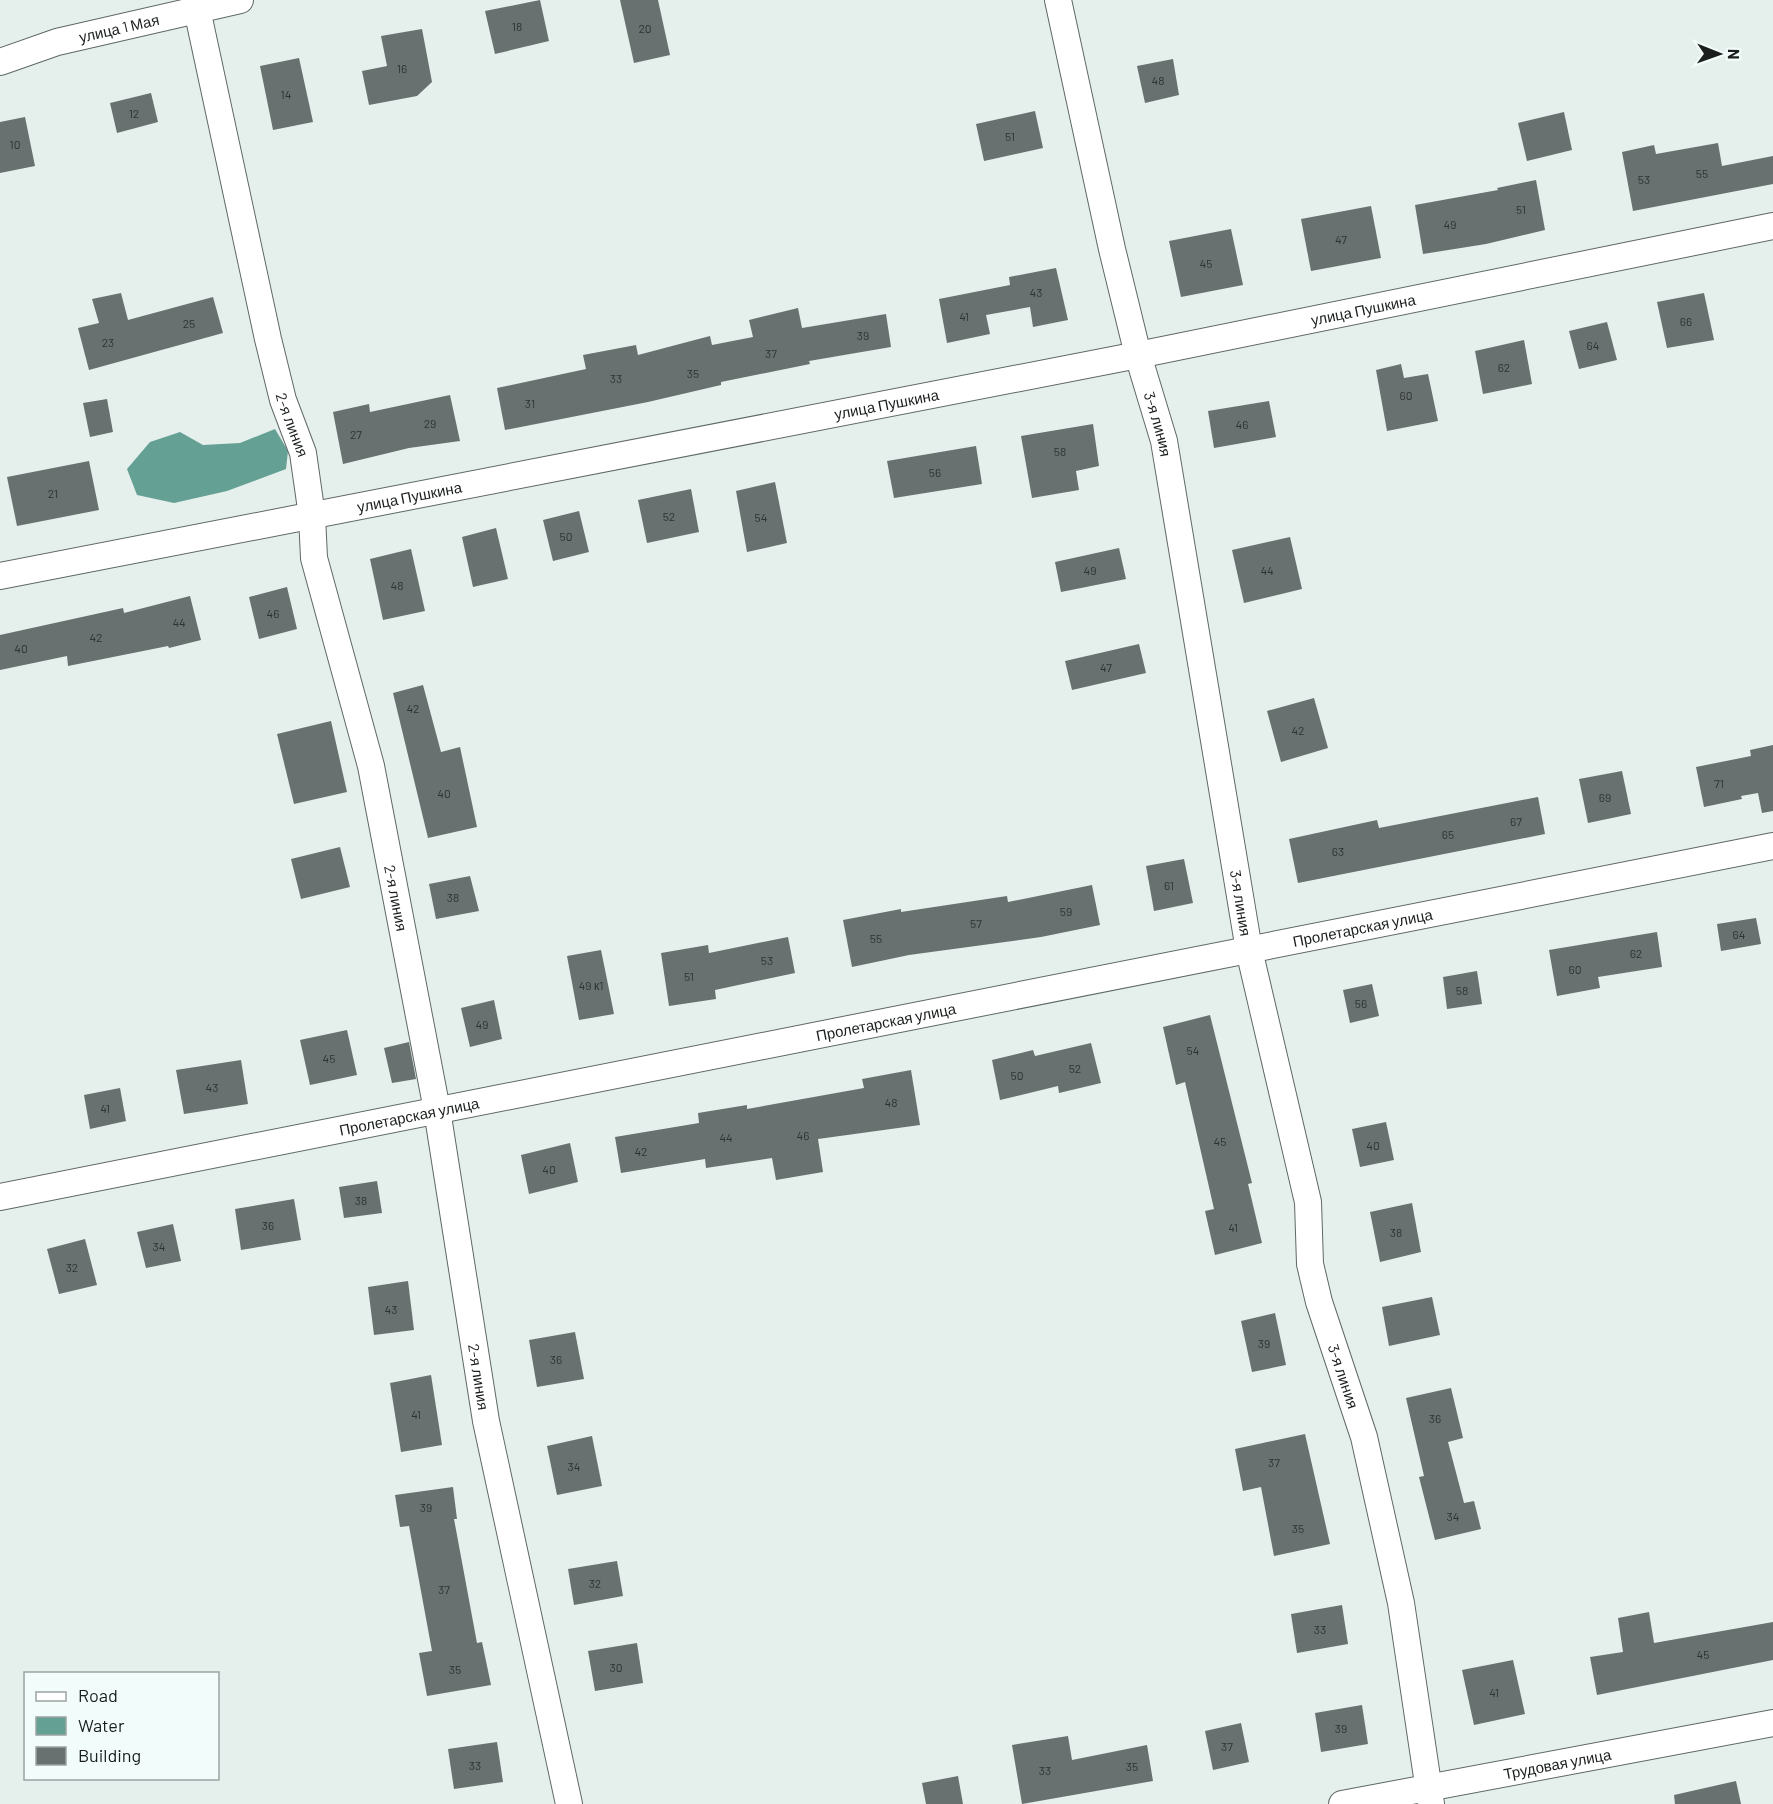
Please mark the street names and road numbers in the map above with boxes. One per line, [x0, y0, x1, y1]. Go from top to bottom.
street label: улица 1 Мая [77, 10, 161, 46]
street label: улица Пушкина [1309, 290, 1418, 329]
street label: улица Пушкина [833, 385, 941, 423]
street label: 3-я линия [1141, 389, 1175, 458]
street label: 2-я линия [273, 391, 313, 459]
street label: улица Пушкина [356, 477, 464, 515]
street label: 2-я линия [381, 863, 411, 933]
street label: 3-я линия [1227, 868, 1255, 937]
street label: Пролетарская улица [1291, 904, 1435, 950]
street label: Пролетарская улица [814, 999, 958, 1044]
street label: Пролетарская улица [338, 1093, 481, 1139]
street label: 2-я линия [465, 1342, 493, 1411]
street label: 3-я линия [1325, 1342, 1363, 1411]
street label: Трудовая улица [1502, 1744, 1613, 1782]

